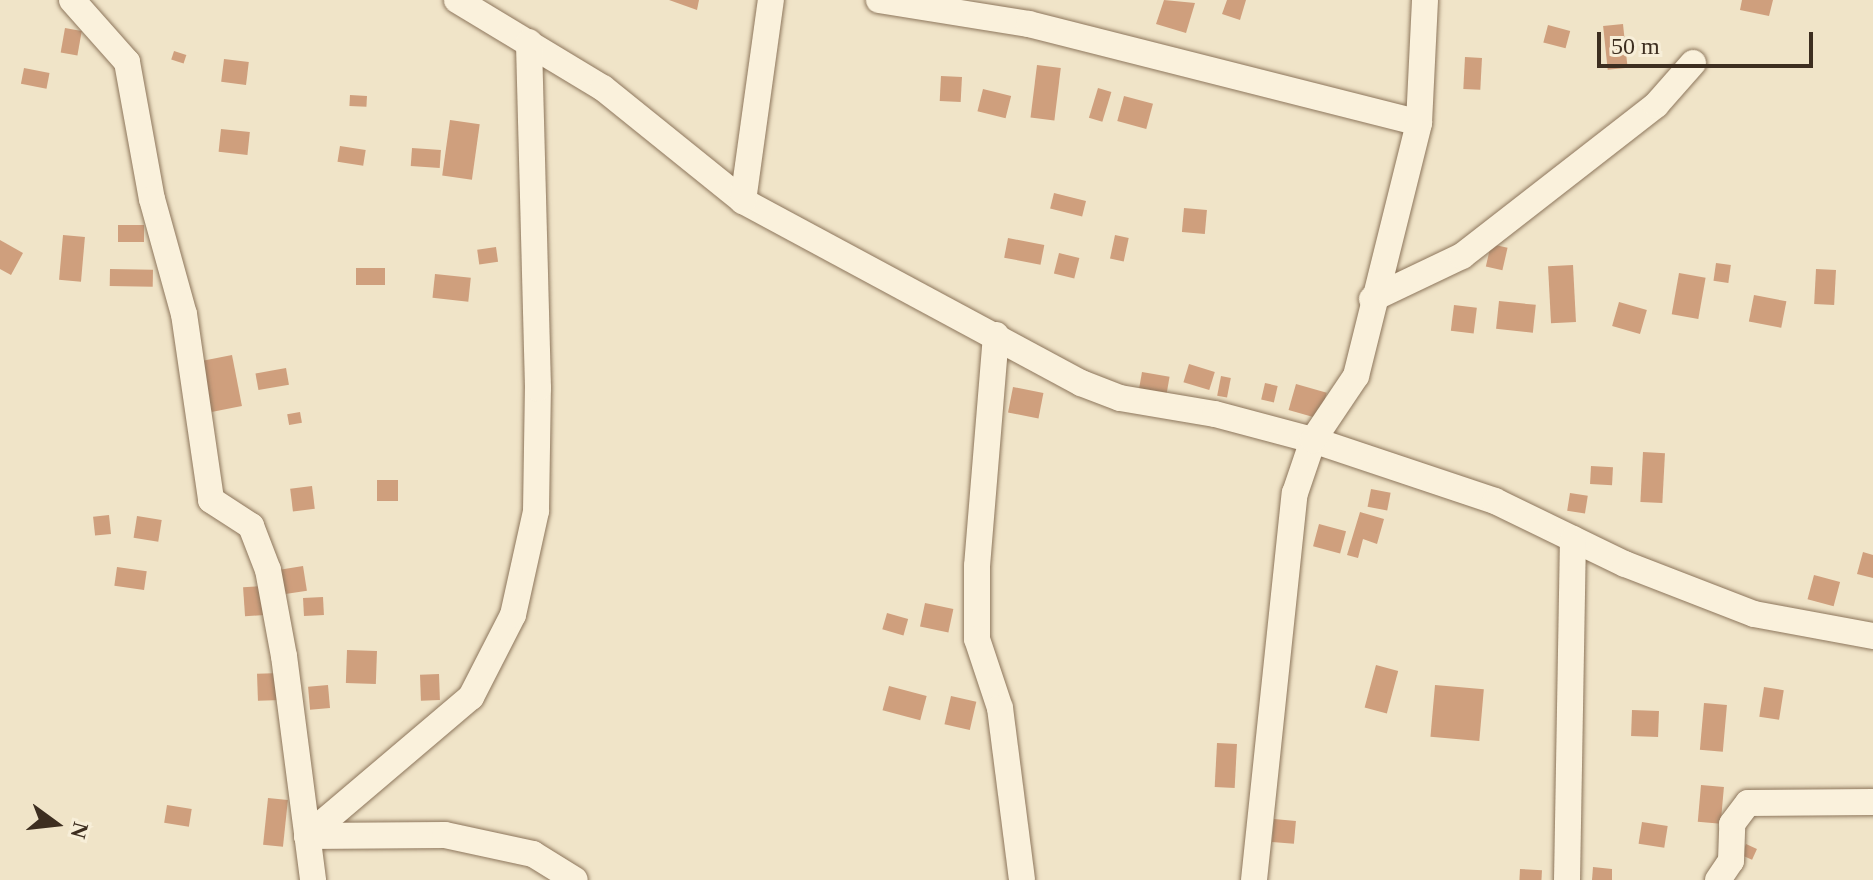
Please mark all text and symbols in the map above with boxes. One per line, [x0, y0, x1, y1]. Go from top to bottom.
scale bar [1601, 16, 1817, 66]
text: 50 m [1611, 33, 1660, 59]
north arrow [16, 784, 96, 864]
text: N [66, 819, 94, 841]

